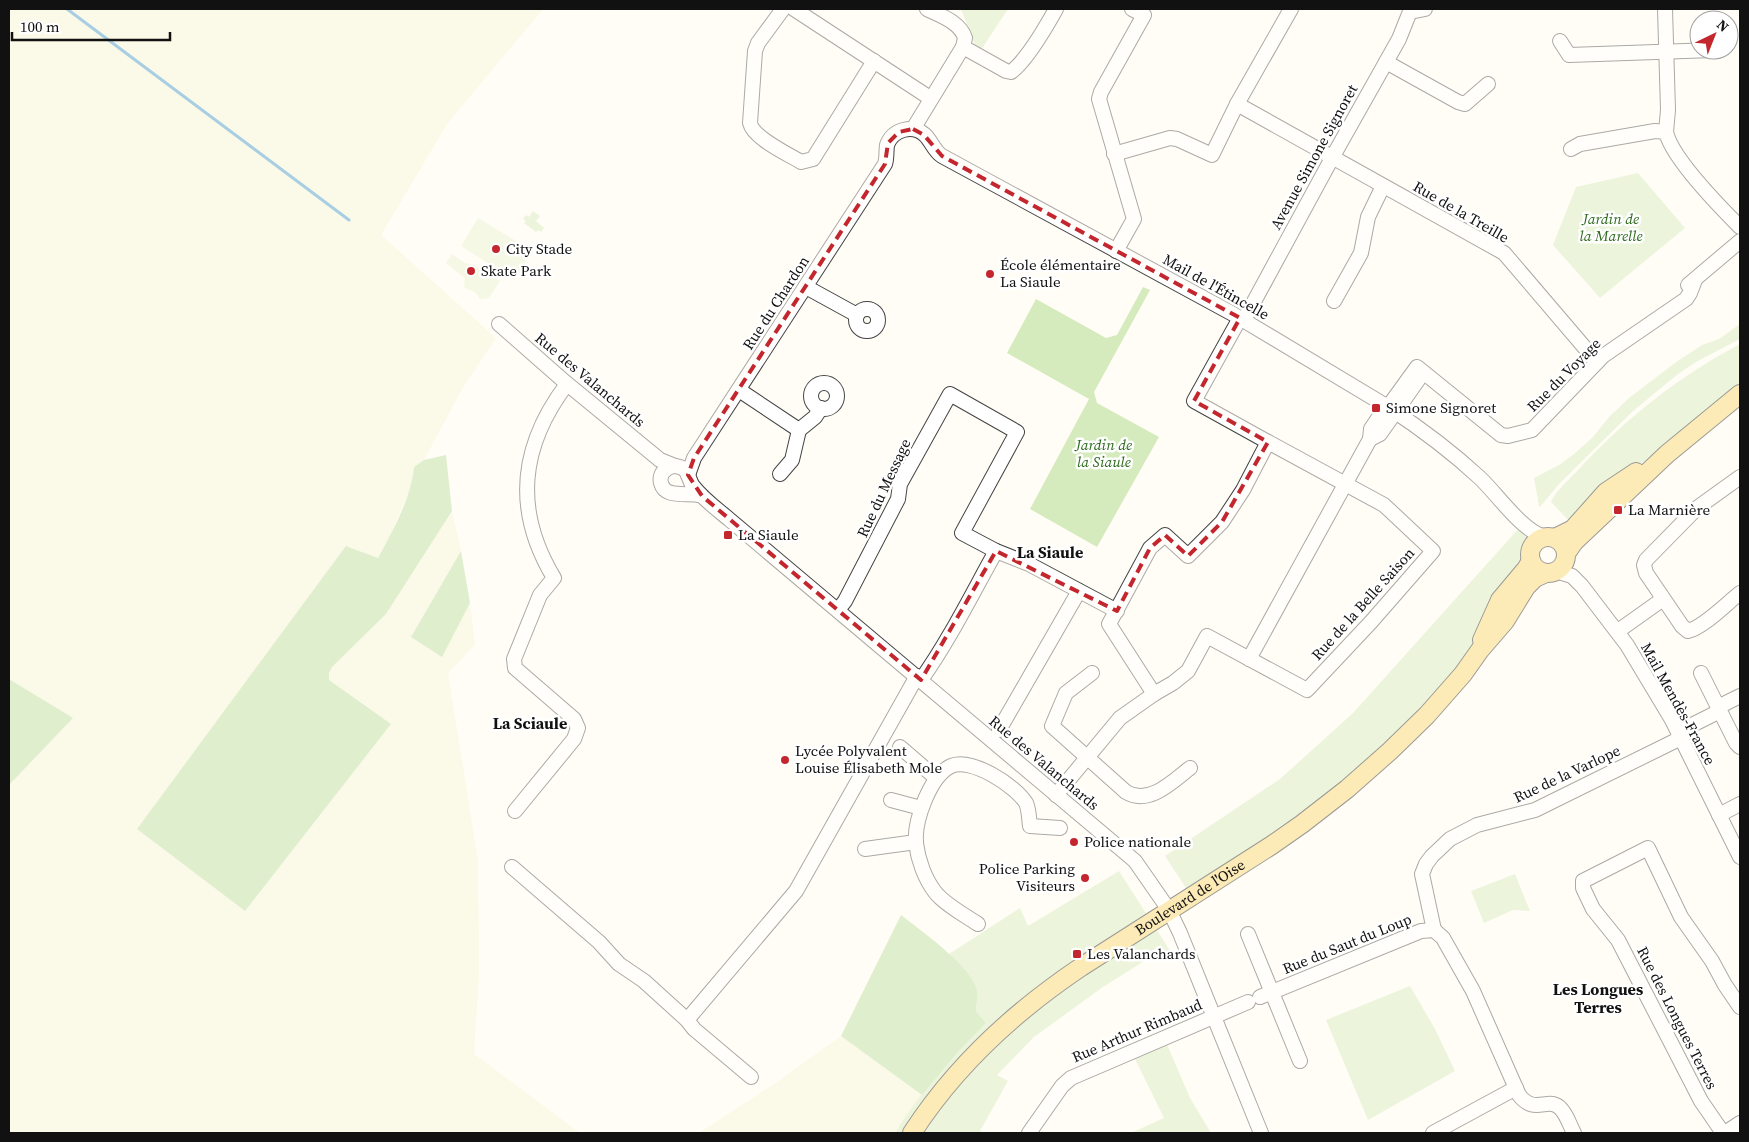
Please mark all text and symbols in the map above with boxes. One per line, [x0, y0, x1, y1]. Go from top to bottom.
scale bar [12, 10, 170, 42]
north arrow [1689, 10, 1739, 60]
text: N [1712, 15, 1733, 36]
text: 100 m [20, 16, 60, 37]
street label: Avenue Simone Signoret [1265, 80, 1362, 233]
street label: Rue de la Treille [1409, 176, 1513, 248]
park label: Jardin de la Marelle [1579, 208, 1643, 246]
place label: City Stade [506, 238, 573, 259]
marker: City Stade [490, 243, 502, 255]
street label: Mail de l'Étincelle [1159, 249, 1274, 325]
street label: Rue du Chardon [737, 252, 814, 354]
place label: École élémentaire La Siaule [1000, 254, 1121, 292]
place label: Skate Park [481, 260, 552, 281]
marker: Skate Park [465, 265, 477, 277]
marker: École élémentaire La Siaule [984, 268, 996, 280]
street label: Rue des Valanchards [531, 327, 650, 432]
street label: Rue du Voyage [1522, 333, 1606, 416]
place label: Simone Signoret [1386, 397, 1496, 418]
marker: Simone Signoret [1370, 402, 1382, 414]
park label: Jardin de la Siaule [1074, 434, 1132, 472]
street label: Rue du Message [852, 435, 916, 541]
place label: La Marnière [1628, 499, 1711, 520]
marker: La Marnière [1612, 504, 1624, 516]
place label: La Siaule [738, 524, 799, 545]
marker: La Siaule [722, 529, 734, 541]
district label: La Siaule [1017, 541, 1083, 563]
street label: Rue de la Belle Saison [1306, 543, 1419, 665]
street label: Mail Mendès-France [1636, 639, 1721, 769]
street label: Rue des Valanchards [985, 710, 1104, 815]
district label: La Sciaule [493, 712, 567, 734]
street label: Rue de la Varlope [1510, 739, 1624, 807]
place label: Lycée Polyvalent Louise Élisabeth Mole [795, 740, 943, 778]
marker: Lycée Polyvalent Louise Élisabeth Mole [779, 754, 791, 766]
place label: Police nationale [1084, 831, 1192, 852]
marker: Police nationale [1068, 836, 1080, 848]
street label: Boulevard de l'Oise [1131, 854, 1249, 940]
place label: Police Parking Visiteurs [979, 858, 1075, 896]
marker: Police Parking Visiteurs [1079, 872, 1091, 884]
street label: Rue du Saut du Loup [1279, 908, 1415, 979]
place label: Les Valanchards [1087, 943, 1196, 964]
street label: Rue des Longues Terres [1632, 943, 1723, 1093]
marker: Les Valanchards [1071, 948, 1083, 960]
district label: Les Longues Terres [1553, 978, 1643, 1018]
street label: Rue Arthur Rimbaud [1069, 993, 1206, 1067]

